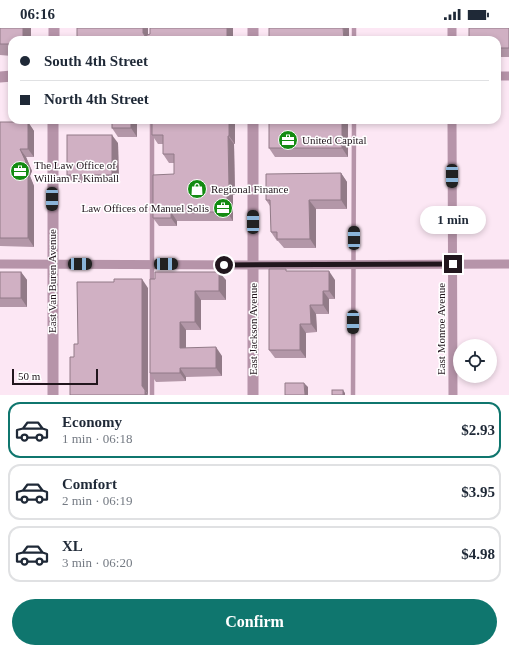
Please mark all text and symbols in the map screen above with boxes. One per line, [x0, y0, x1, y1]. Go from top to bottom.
text: 06:16 [20, 6, 55, 22]
text: South 4th Street [44, 53, 148, 69]
text: North 4th Street [44, 91, 149, 107]
office icon: United Capital [277, 129, 299, 151]
place label: United Capital [302, 134, 366, 146]
place label: The Law Office of William F. Kimball [34, 159, 119, 184]
office icon: The Law Office of William F. Kimball [9, 160, 31, 182]
car [446, 164, 458, 188]
shop icon: Regional Finance [186, 178, 208, 200]
place label: Regional Finance [211, 183, 288, 195]
car [46, 187, 58, 211]
office icon: Law Offices of Manuel Solis [212, 197, 234, 219]
place label: Law Offices of Manuel Solis [82, 202, 209, 214]
callout: 1 min [420, 206, 486, 234]
car [247, 210, 259, 234]
text: 1 min [437, 212, 469, 227]
car [348, 226, 360, 250]
street label: East Van Buren Avenue [46, 229, 58, 333]
route end [444, 255, 462, 273]
route start [215, 256, 233, 274]
car [68, 258, 92, 270]
car [154, 258, 178, 270]
street label: East Jackson Avenue [247, 283, 259, 375]
street label: East Monroe Avenue [435, 283, 447, 375]
car [347, 310, 359, 334]
map controls [453, 339, 497, 383]
button: locate [453, 339, 497, 383]
scale bar [12, 367, 98, 386]
text: 50 m [18, 370, 40, 382]
icon: car [14, 412, 50, 448]
text: Economy [62, 414, 122, 430]
text: $2.93 [461, 422, 495, 438]
text: 1 min · 06:18 [62, 431, 132, 446]
icon: car [14, 474, 50, 510]
text: Comfort [62, 476, 117, 492]
text: $3.95 [461, 484, 495, 500]
text: 2 min · 06:19 [62, 493, 132, 508]
icon: car [14, 536, 50, 572]
text: XL [62, 538, 83, 554]
text: $4.98 [461, 546, 495, 562]
text: 3 min · 06:20 [62, 555, 132, 570]
button: Confirm [12, 599, 497, 645]

